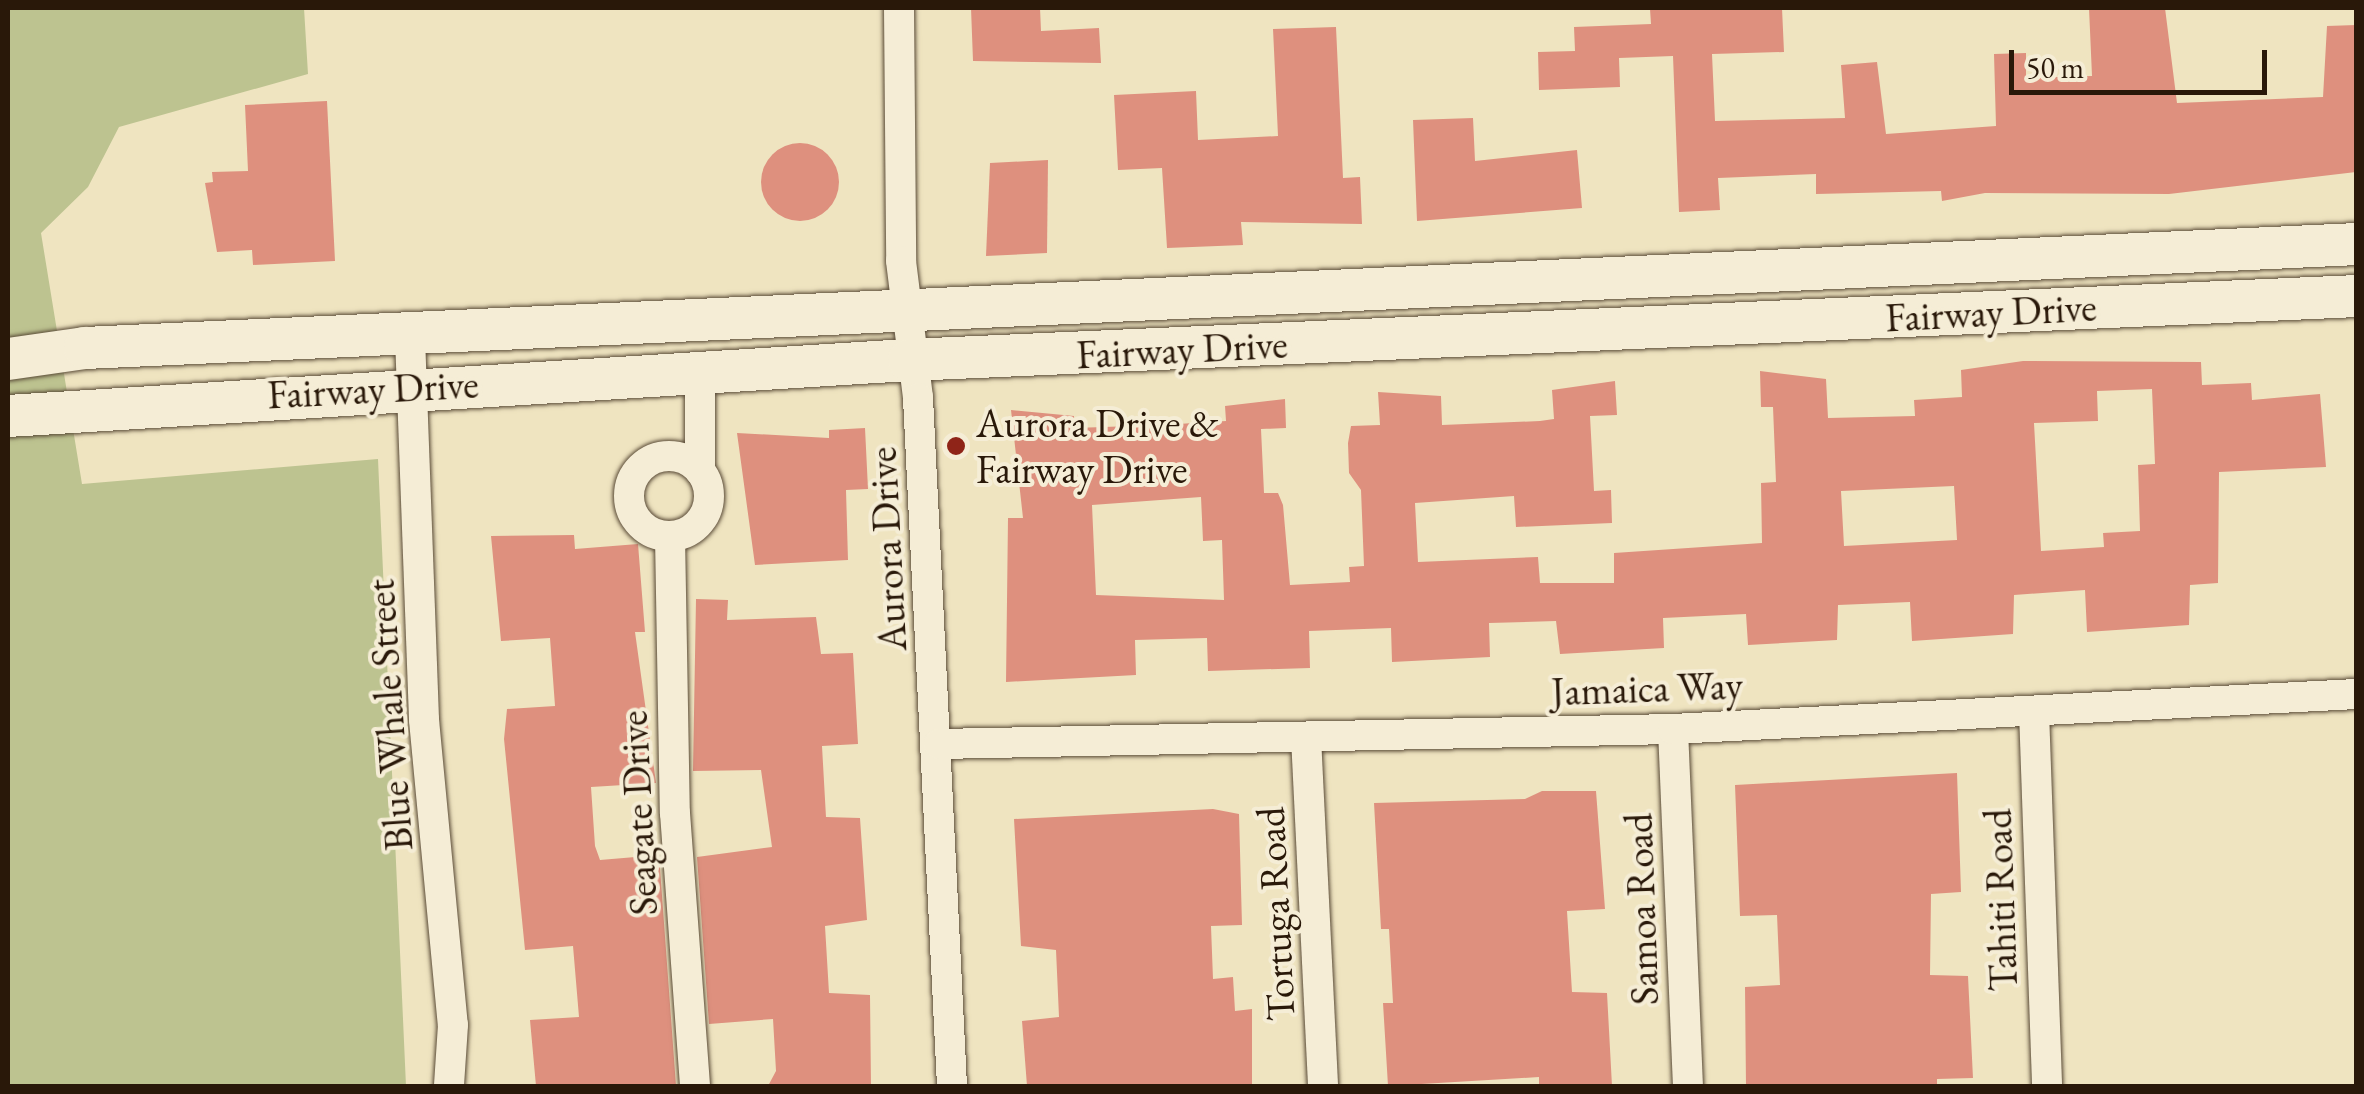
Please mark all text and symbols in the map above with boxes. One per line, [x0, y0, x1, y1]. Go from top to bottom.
scale bar [2014, 30, 2272, 92]
text: 50 m [2026, 48, 2084, 87]
street label: Fairway Drive [1884, 282, 2098, 342]
street label: Fairway Drive [1075, 319, 1289, 379]
street label: Fairway Drive [266, 359, 480, 419]
place label: Aurora Drive & Fairway Drive [976, 399, 1219, 493]
marker: Aurora Drive & Fairway Drive [945, 435, 967, 457]
street label: Aurora Drive [858, 446, 916, 652]
street label: Blue Whale Street [356, 578, 422, 852]
street label: Jamaica Way [1550, 661, 1744, 715]
street label: Seagate Drive [609, 709, 667, 917]
street label: Tortuga Road [1245, 806, 1305, 1022]
street label: Tahiti Road [1973, 808, 2027, 992]
street label: Samoa Road [1614, 812, 1668, 1006]

